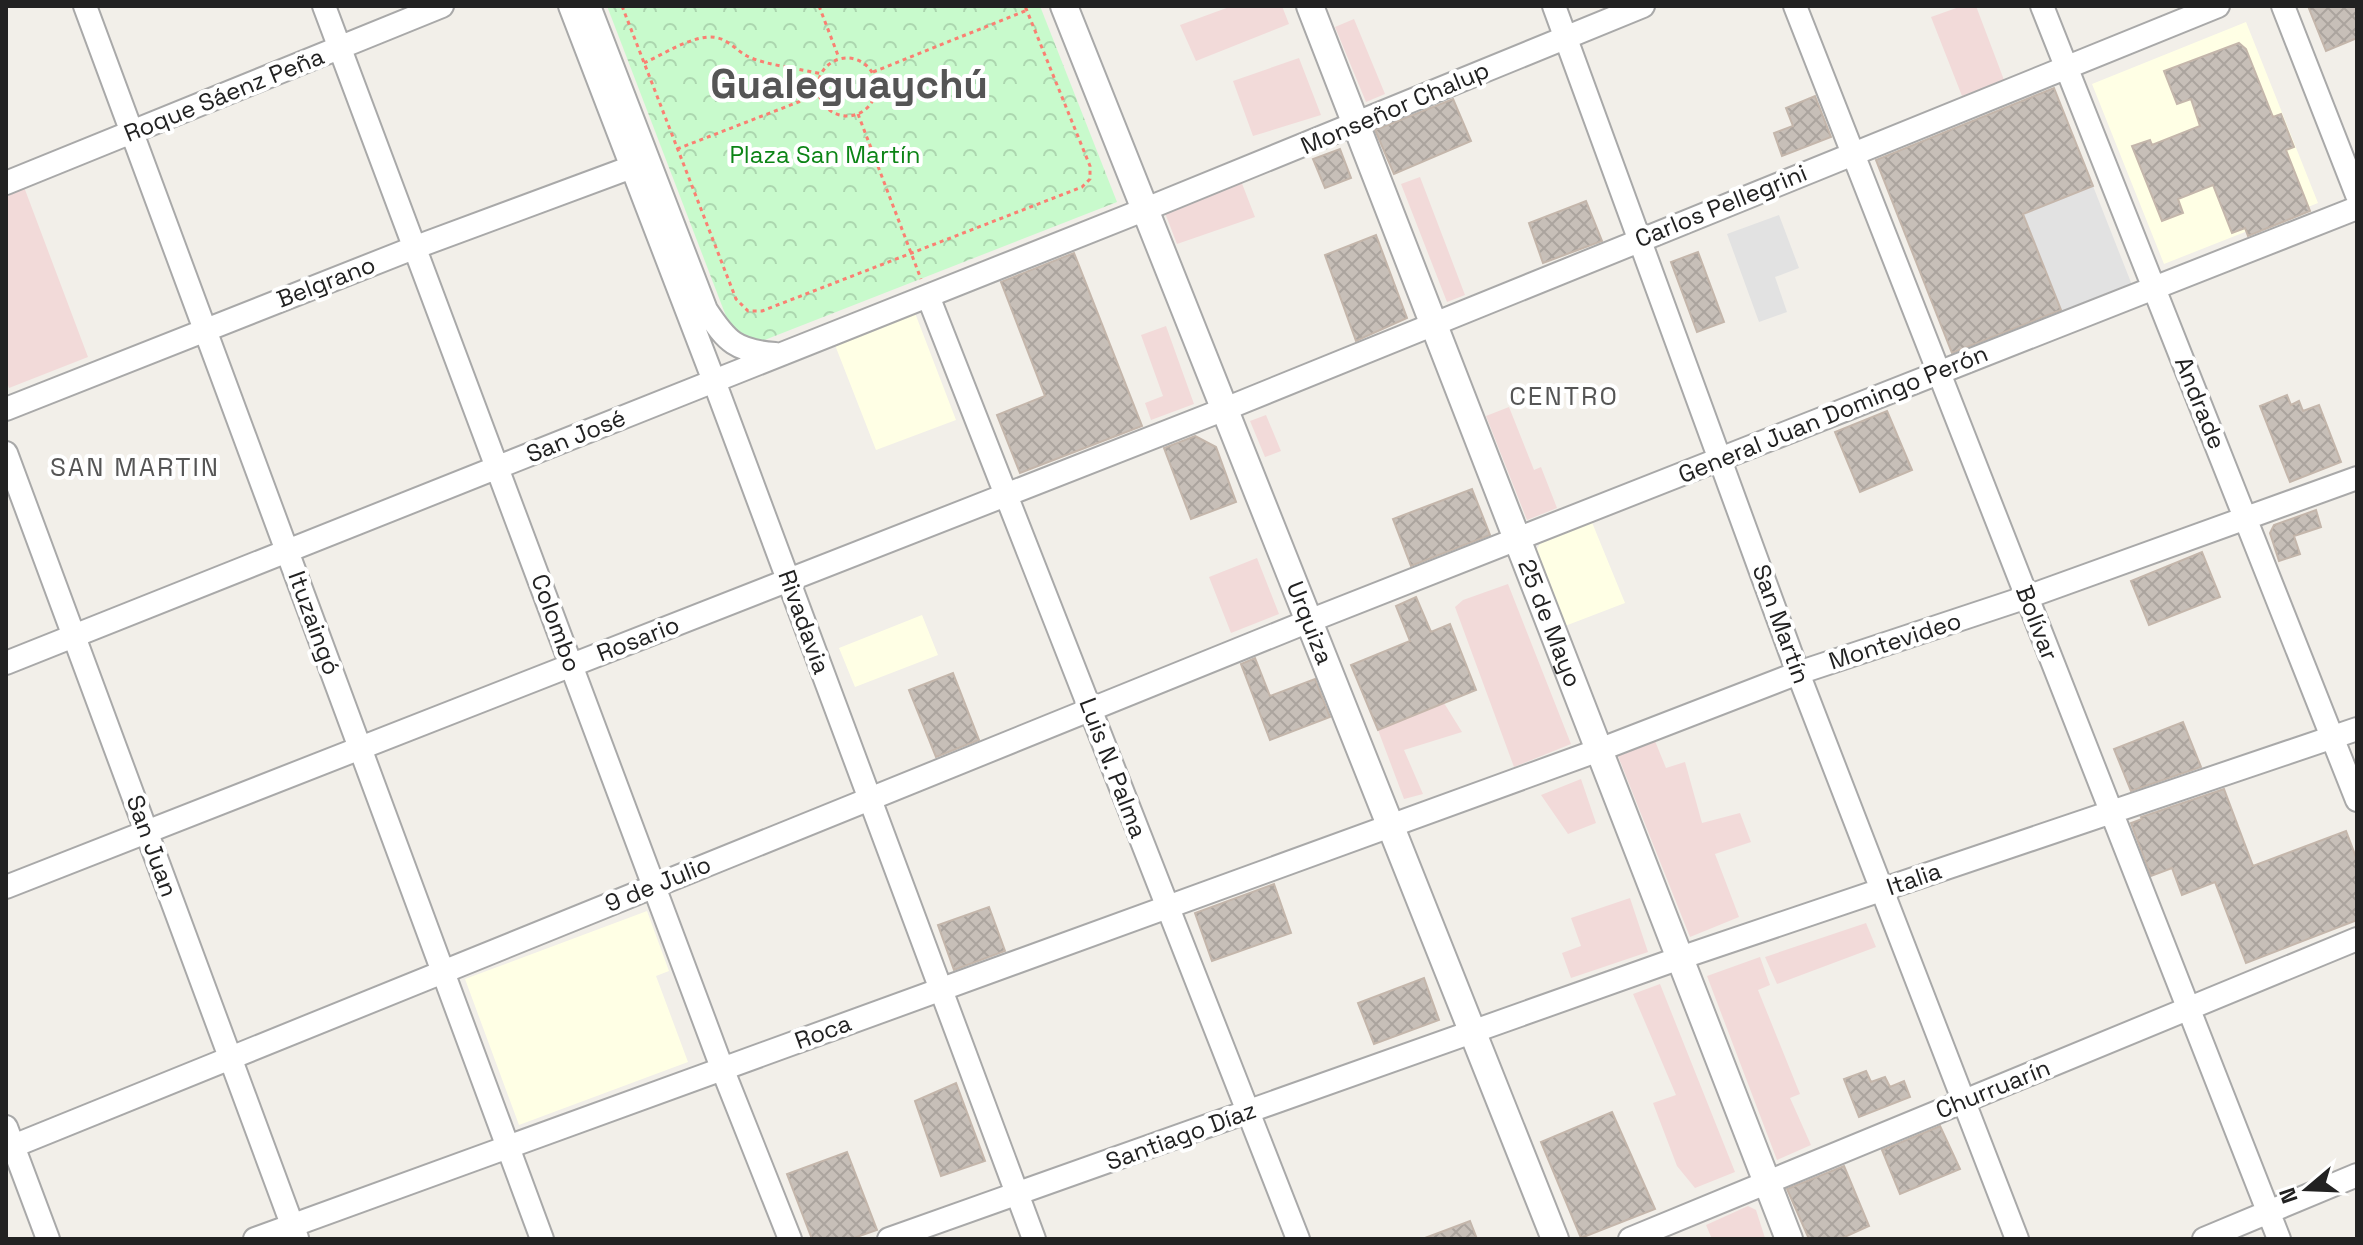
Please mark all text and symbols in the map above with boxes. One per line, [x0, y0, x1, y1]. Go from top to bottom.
street label: Roque Sáenz Peña [119, 40, 329, 149]
street label: Monseñor Chalup [1296, 54, 1494, 161]
district label: Gualeguaychú [710, 59, 988, 110]
park label: Plaza San Martín [729, 139, 921, 170]
street label: Carlos Pellegrini [1630, 157, 1811, 254]
street label: Belgrano [272, 249, 380, 315]
street label: General Juan Domingo Perón [1673, 337, 1992, 490]
street label: Andrade [2168, 352, 2233, 454]
district label: CENTRO [1509, 379, 1619, 413]
street label: San José [521, 402, 630, 470]
district label: SAN MARTIN [50, 450, 220, 484]
street label: 25 de Mayo [1511, 554, 1589, 691]
street label: San Martín [1746, 560, 1817, 688]
street label: Ituzaingó [281, 566, 348, 679]
street label: Rivadavia [771, 566, 838, 678]
street label: Colombo [524, 570, 588, 676]
street label: Urquiza [1280, 577, 1341, 669]
street label: Bolívar [2009, 581, 2066, 665]
street label: Montevideo [1825, 605, 1965, 677]
street label: Rosario [592, 609, 684, 668]
street label: Luis N. Palma [1072, 693, 1155, 843]
street label: San Juan [120, 791, 185, 901]
street label: 9 de Julio [600, 848, 715, 919]
street label: Italia [1882, 855, 1946, 902]
street label: Roca [790, 1007, 856, 1056]
street label: Churruarín [1931, 1052, 2055, 1126]
street label: Santiago Díaz [1101, 1094, 1260, 1177]
north arrow [2267, 1149, 2347, 1229]
text: N [2272, 1184, 2304, 1207]

